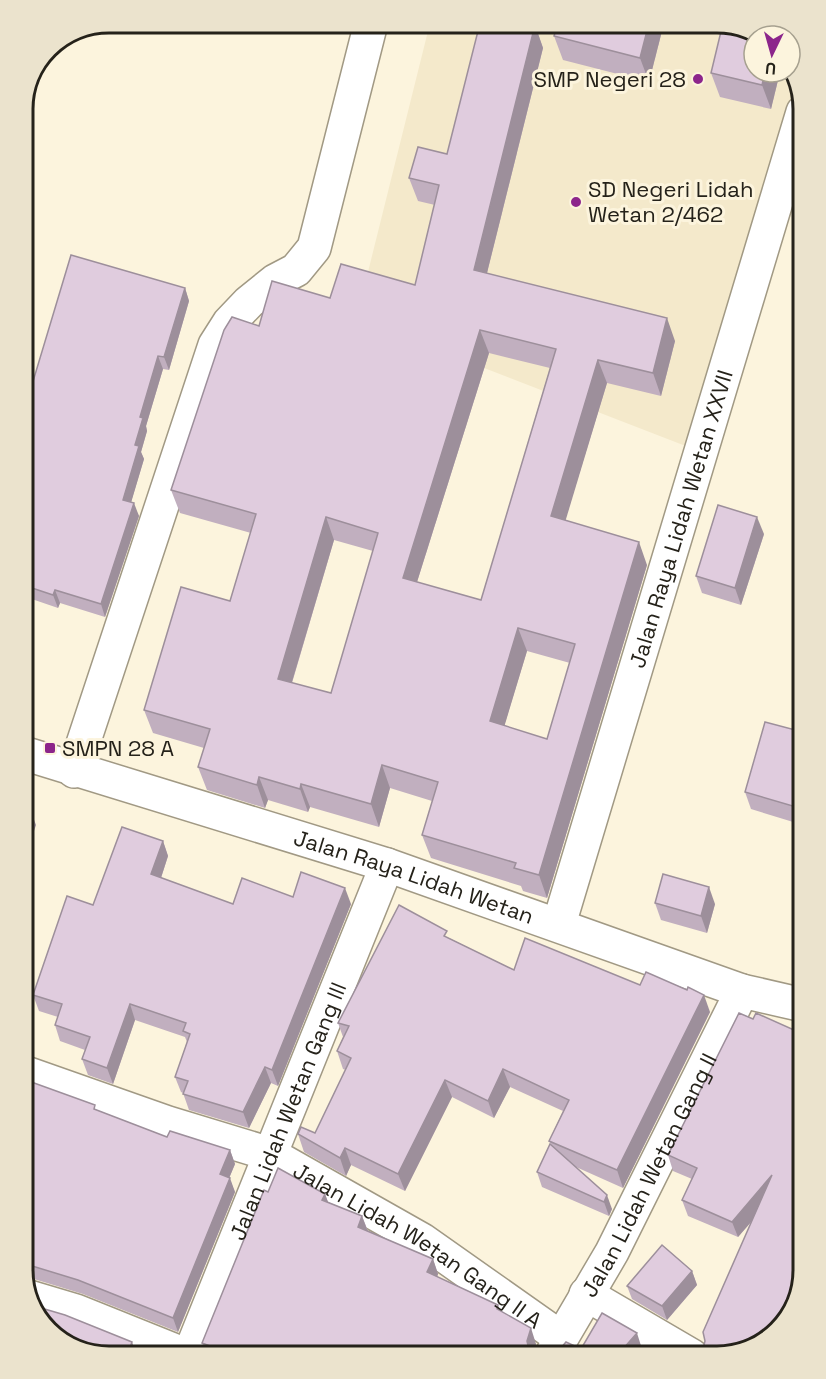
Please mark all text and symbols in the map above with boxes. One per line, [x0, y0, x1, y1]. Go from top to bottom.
north arrow [742, 24, 802, 84]
text: U [764, 58, 777, 79]
place label: SMP Negeri 28 [534, 65, 686, 93]
marker: SMP Negeri 28 [691, 72, 705, 86]
place label: SD Negeri Lidah Wetan 2/462 [588, 175, 753, 228]
marker: SD Negeri Lidah Wetan 2/462 [569, 195, 583, 209]
street label: Jalan Raya Lidah Wetan XXVII [623, 367, 739, 671]
place label: SMPN 28 A [62, 734, 174, 762]
marker: SMPN 28 A [43, 741, 57, 755]
street label: Jalan Raya Lidah Wetan [291, 823, 538, 930]
street label: Jalan Lidah Wetan Gang III [223, 978, 352, 1244]
street label: Jalan Lidah Wetan Gang II [575, 1048, 723, 1302]
street label: Jalan Lidah Wetan Gang II A [288, 1156, 548, 1334]

